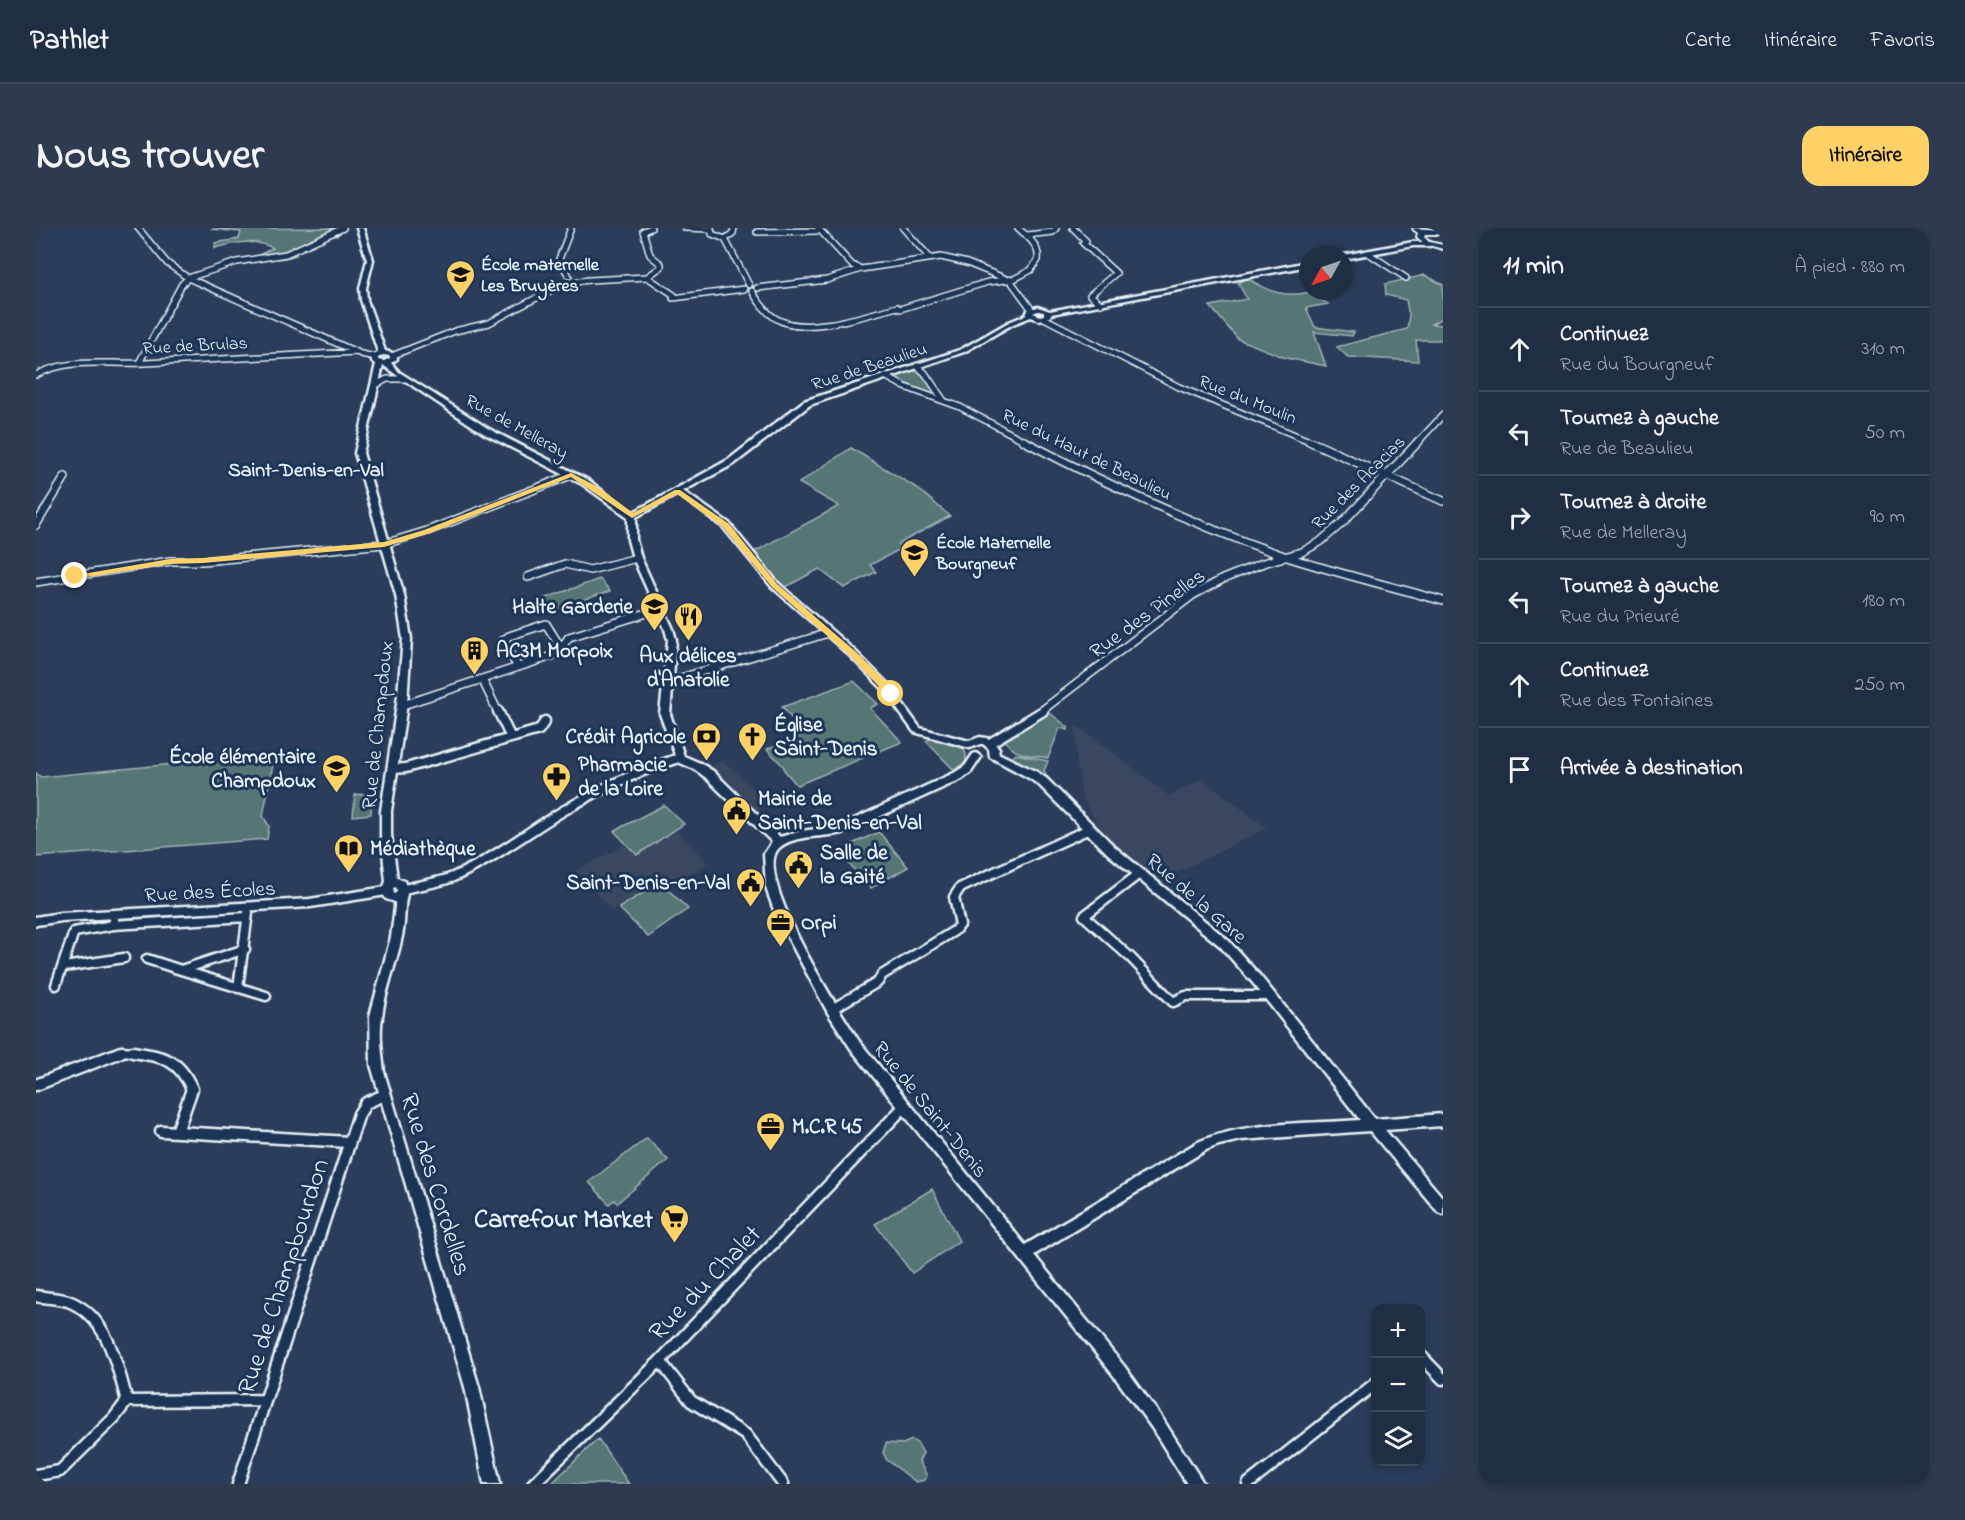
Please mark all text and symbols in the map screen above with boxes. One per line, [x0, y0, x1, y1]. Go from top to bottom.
text: Pathlet [30, 21, 109, 62]
text: Carte [1685, 26, 1731, 56]
text: Itinéraire [1764, 26, 1837, 56]
text: Favoris [1870, 26, 1935, 56]
text: Nous trouver [36, 126, 264, 187]
button: Itinéraire [1802, 126, 1929, 186]
north arrow [1299, 246, 1353, 300]
text: 11 min [1503, 248, 1564, 286]
place label: École maternelle Les Bruyères [481, 253, 600, 301]
text: À pied · 880 m [1795, 253, 1905, 282]
school or university icon: École maternelle Les Bruyères [444, 258, 476, 300]
text: Continuez [1560, 319, 1648, 351]
street label: Rue de Brulas [142, 331, 248, 363]
icon: ahead [1503, 333, 1536, 366]
text: 310 m [1861, 335, 1905, 364]
street label: Rue de Beaulieu [808, 337, 931, 399]
text: Rue du Bourgneuf [1560, 351, 1714, 380]
street label: Rue du Moulin [1194, 369, 1300, 432]
street label: Rue de Melleray [460, 389, 572, 467]
street label: Rue du Haut de Beaulieu [997, 403, 1175, 508]
text: Tournez à gauche [1560, 403, 1719, 435]
icon: left [1503, 417, 1536, 450]
text: 50 m [1864, 419, 1905, 448]
street label: Rue des Acacias [1307, 431, 1412, 536]
text: Rue de Beaulieu [1560, 435, 1694, 464]
district label: Saint-Denis-en-Val [228, 457, 384, 486]
text: Tournez à droite [1560, 487, 1706, 519]
icon: right [1503, 501, 1536, 534]
text: 90 m [1870, 503, 1905, 532]
text: Rue de Melleray [1560, 519, 1687, 548]
place label: École Maternelle Bourgneuf [935, 531, 1052, 579]
school or university icon: École Maternelle Bourgneuf [899, 536, 931, 578]
route end [61, 562, 87, 588]
street label: Rue des Pinelles [1084, 562, 1212, 667]
text: Tournez à gauche [1560, 571, 1719, 603]
icon: left [1503, 585, 1536, 618]
text: 180 m [1862, 587, 1905, 616]
school or university icon: Halte Garderie [638, 590, 670, 632]
place label: Halte Garderie [512, 593, 634, 623]
restaurant icon: Aux délices d'Anatolie [672, 600, 704, 642]
text: Rue du Prieuré [1560, 603, 1680, 632]
building icon: AC3M Morpoix [459, 634, 491, 676]
place label: AC3M Morpoix [496, 637, 613, 667]
street label: Rue de Champdoux [355, 639, 403, 811]
place label: Aux délices d'Anatolie [639, 642, 737, 696]
text: Continuez [1560, 655, 1648, 687]
icon: ahead [1503, 669, 1536, 702]
text: 250 m [1854, 671, 1905, 700]
route start [877, 680, 903, 706]
text: Rue des Fontaines [1560, 687, 1713, 716]
place label: Église Saint-Denis [774, 711, 878, 765]
bank icon: Crédit Agricole [691, 720, 723, 762]
church icon: Église Saint-Denis [737, 720, 769, 762]
place label: Crédit Agricole [565, 723, 687, 755]
place label: École élémentaire Champdoux [169, 743, 317, 797]
place label: Pharmacie de la Loire [578, 751, 667, 805]
school or university icon: École élémentaire Champdoux [321, 752, 353, 794]
icon: arrive [1503, 753, 1536, 786]
text: Arrivée à destination [1560, 753, 1743, 785]
pharmacy icon: Pharmacie de la Loire [541, 760, 573, 802]
place label: Mairie de Saint-Denis-en-Val [758, 785, 922, 839]
public building icon: Mairie de Saint-Denis-en-Val [721, 794, 753, 836]
library icon: Médiathèque [333, 832, 365, 874]
place label: Médiathèque [370, 835, 476, 865]
place label: Salle de la Gaité [820, 839, 888, 893]
street label: Rue de la Gare [1139, 847, 1253, 952]
public building icon: Salle de la Gaité [783, 848, 815, 890]
public building icon: Saint-Denis-en-Val [735, 866, 767, 908]
place label: Saint-Denis-en-Val [566, 869, 730, 899]
street label: Rue des Écoles [144, 875, 276, 911]
office icon: Orpi [764, 906, 796, 948]
place label: Orpi [801, 909, 837, 939]
street label: Rue de Saint-Denis [865, 1035, 994, 1185]
street label: Rue des Cordelles [388, 1089, 480, 1281]
office icon: M.C.R 45 [755, 1110, 787, 1152]
place label: M.C.R 45 [792, 1113, 862, 1143]
street label: Rue de Champbourdon [229, 1154, 341, 1399]
place label: Carrefour Market [474, 1202, 653, 1240]
supermarket icon: Carrefour Market [658, 1202, 690, 1244]
street label: Rue du Chalet [641, 1217, 772, 1351]
map controls [1371, 1304, 1425, 1466]
button: + [1371, 1304, 1425, 1358]
button: − [1371, 1358, 1425, 1412]
button: layers [1371, 1412, 1425, 1466]

